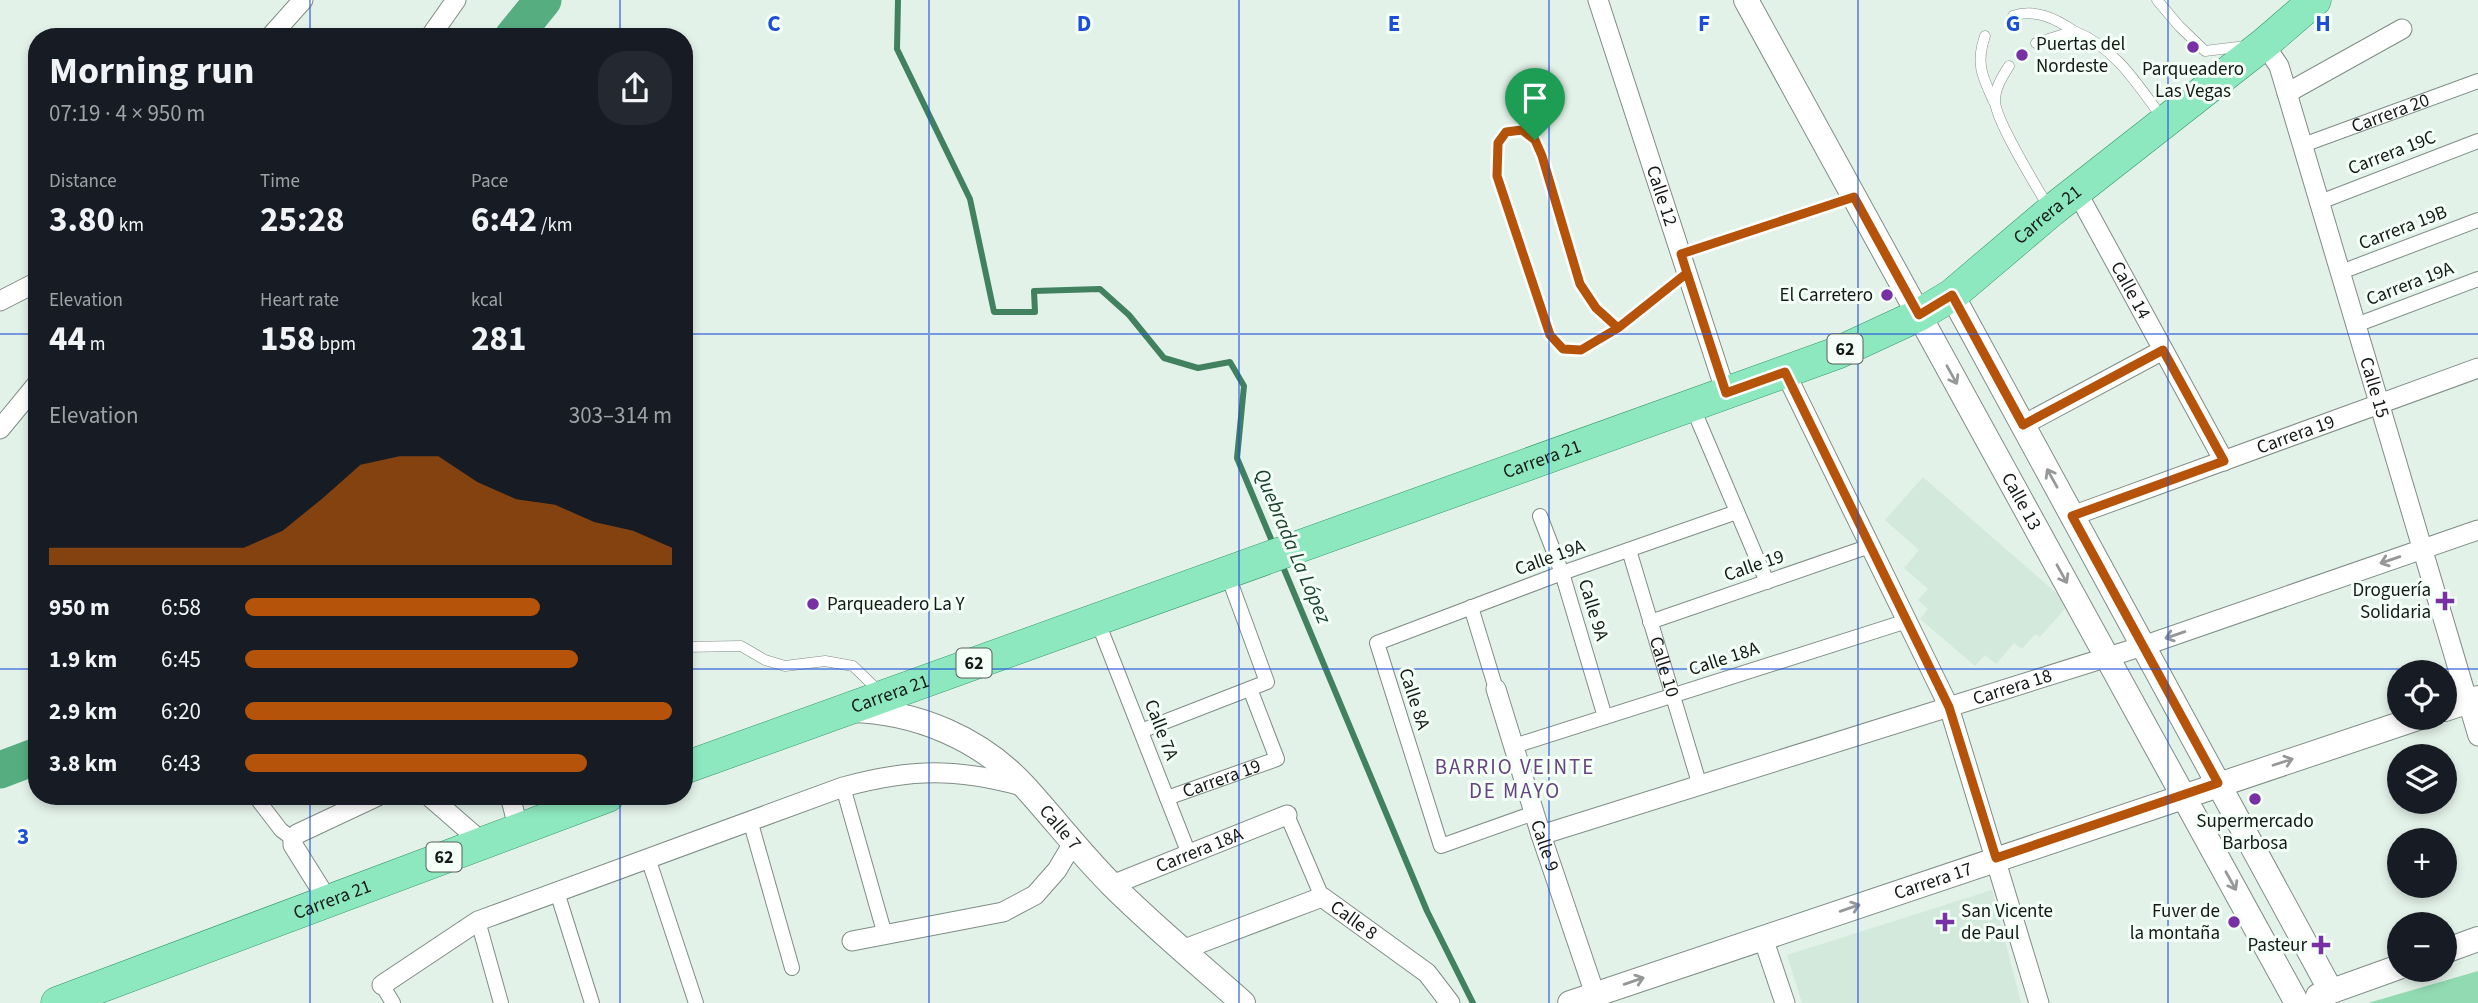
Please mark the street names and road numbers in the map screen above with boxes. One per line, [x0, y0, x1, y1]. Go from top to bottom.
street label: Carrera 20 [2348, 86, 2433, 140]
street label: Carrera 19C [2344, 124, 2440, 182]
street label: Calle 12 [1639, 162, 1684, 230]
street label: Carrera 21 [2007, 179, 2087, 251]
street label: Carrera 19B [2355, 199, 2451, 257]
street label: Carrera 19A [2362, 255, 2458, 313]
street label: Calle 14 [2104, 256, 2157, 324]
road number: 62 [1828, 334, 1862, 363]
street label: Calle 15 [2353, 354, 2396, 421]
street label: Carrera 19 [2253, 408, 2338, 461]
street label: Carrera 21 [1499, 433, 1585, 486]
street label: Calle 13 [1995, 468, 2048, 535]
street label: Calle 19A [1511, 533, 1589, 583]
street label: Calle 19 [1720, 543, 1788, 589]
street label: Calle 9A [1571, 576, 1615, 645]
street label: Calle 10 [1642, 633, 1686, 701]
street label: Calle 18A [1685, 635, 1763, 683]
road number: 62 [956, 648, 992, 678]
street label: Carrera 18 [1969, 662, 2055, 712]
street label: Calle 8A [1391, 665, 1437, 734]
street label: Carrera 21 [847, 667, 933, 720]
street label: Calle 7A [1137, 696, 1185, 765]
street label: Carrera 19 [1179, 752, 1265, 805]
street label: Calle 7 [1033, 799, 1088, 856]
street label: Calle 9 [1524, 816, 1566, 875]
street label: Carrera 18A [1152, 820, 1247, 880]
road number: 62 [426, 842, 462, 872]
street label: Carrera 17 [1890, 855, 1976, 907]
street label: Carrera 21 [289, 873, 375, 927]
street label: Calle 8 [1325, 894, 1383, 946]

